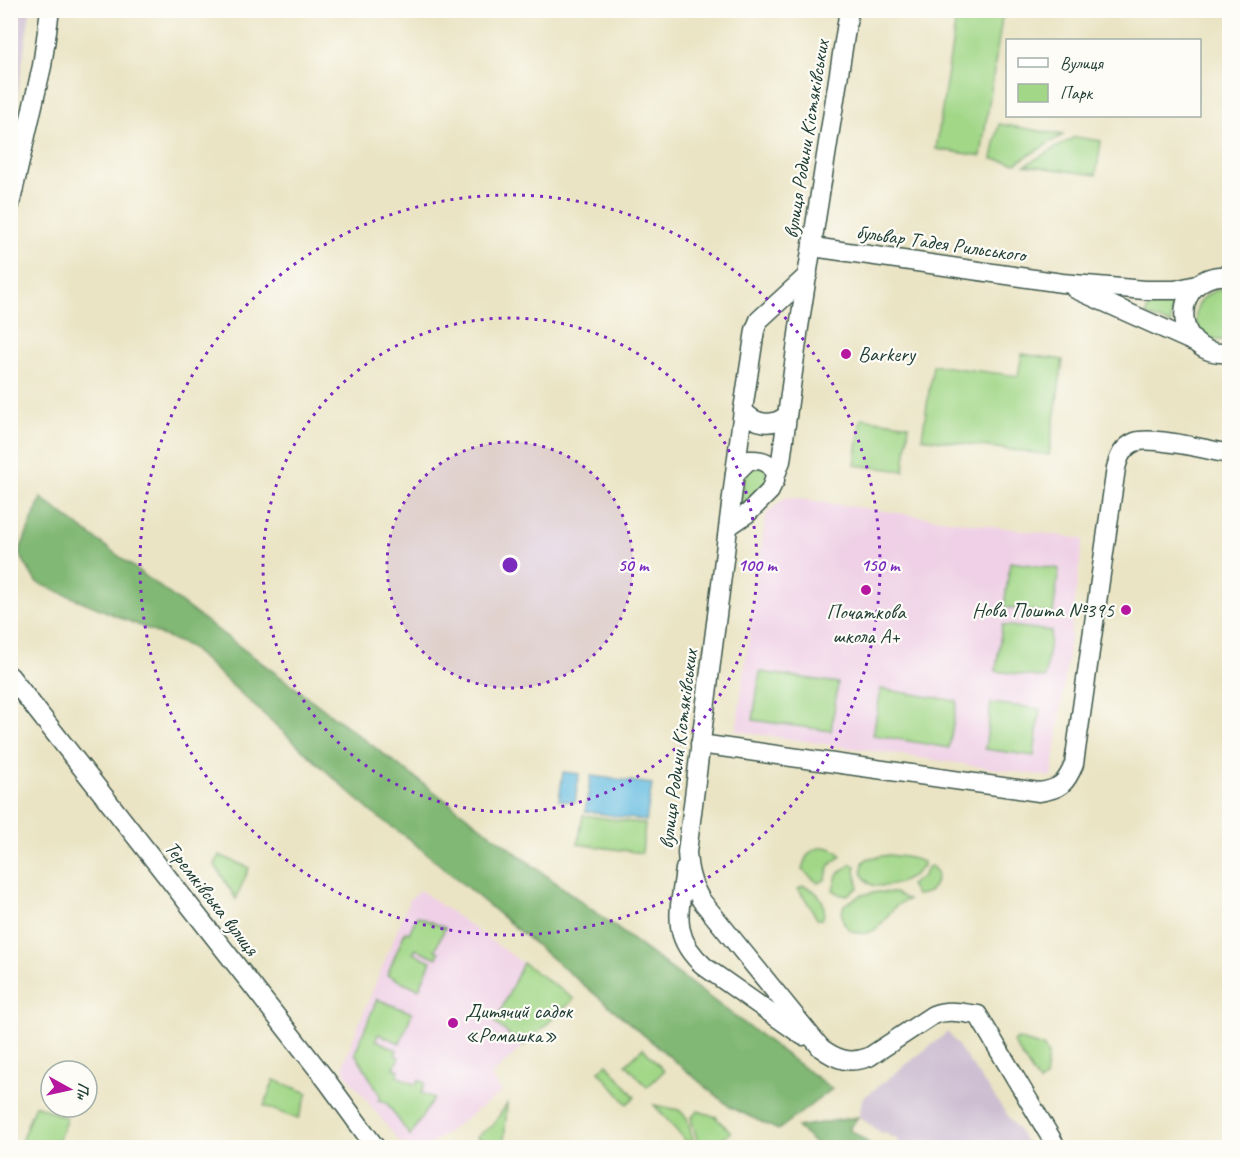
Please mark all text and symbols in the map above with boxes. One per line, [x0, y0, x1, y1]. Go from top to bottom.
street label: вулиця Родини Кістяківських [777, 36, 835, 240]
legend [1006, 39, 1201, 117]
text: Вулиця [1060, 52, 1104, 74]
text: Парк [1060, 82, 1094, 104]
street label: бульвар Тадея Рильського [855, 218, 1030, 268]
place label: Barkery [858, 341, 917, 367]
marker: Barkery [839, 347, 853, 361]
text: 50 m [618, 554, 650, 576]
text: 100 m [738, 554, 778, 576]
text: 150 m [861, 554, 901, 576]
centre of rings [500, 555, 520, 575]
marker: Початкова школа А+ [859, 583, 873, 597]
place label: Нова Пошта №395 [972, 597, 1116, 623]
place label: Початкова школа А+ [827, 599, 907, 649]
marker: Нова Пошта №395 [1119, 603, 1133, 617]
street label: вулиця Родини Кістяківських [653, 646, 703, 850]
street label: Теремківська вулиця [159, 835, 266, 962]
place label: Дитячий садок «Ромашка» [465, 998, 573, 1048]
marker: Дитячий садок «Ромашка» [446, 1016, 460, 1030]
north arrow [39, 1059, 99, 1119]
text: Пн [72, 1081, 94, 1102]

